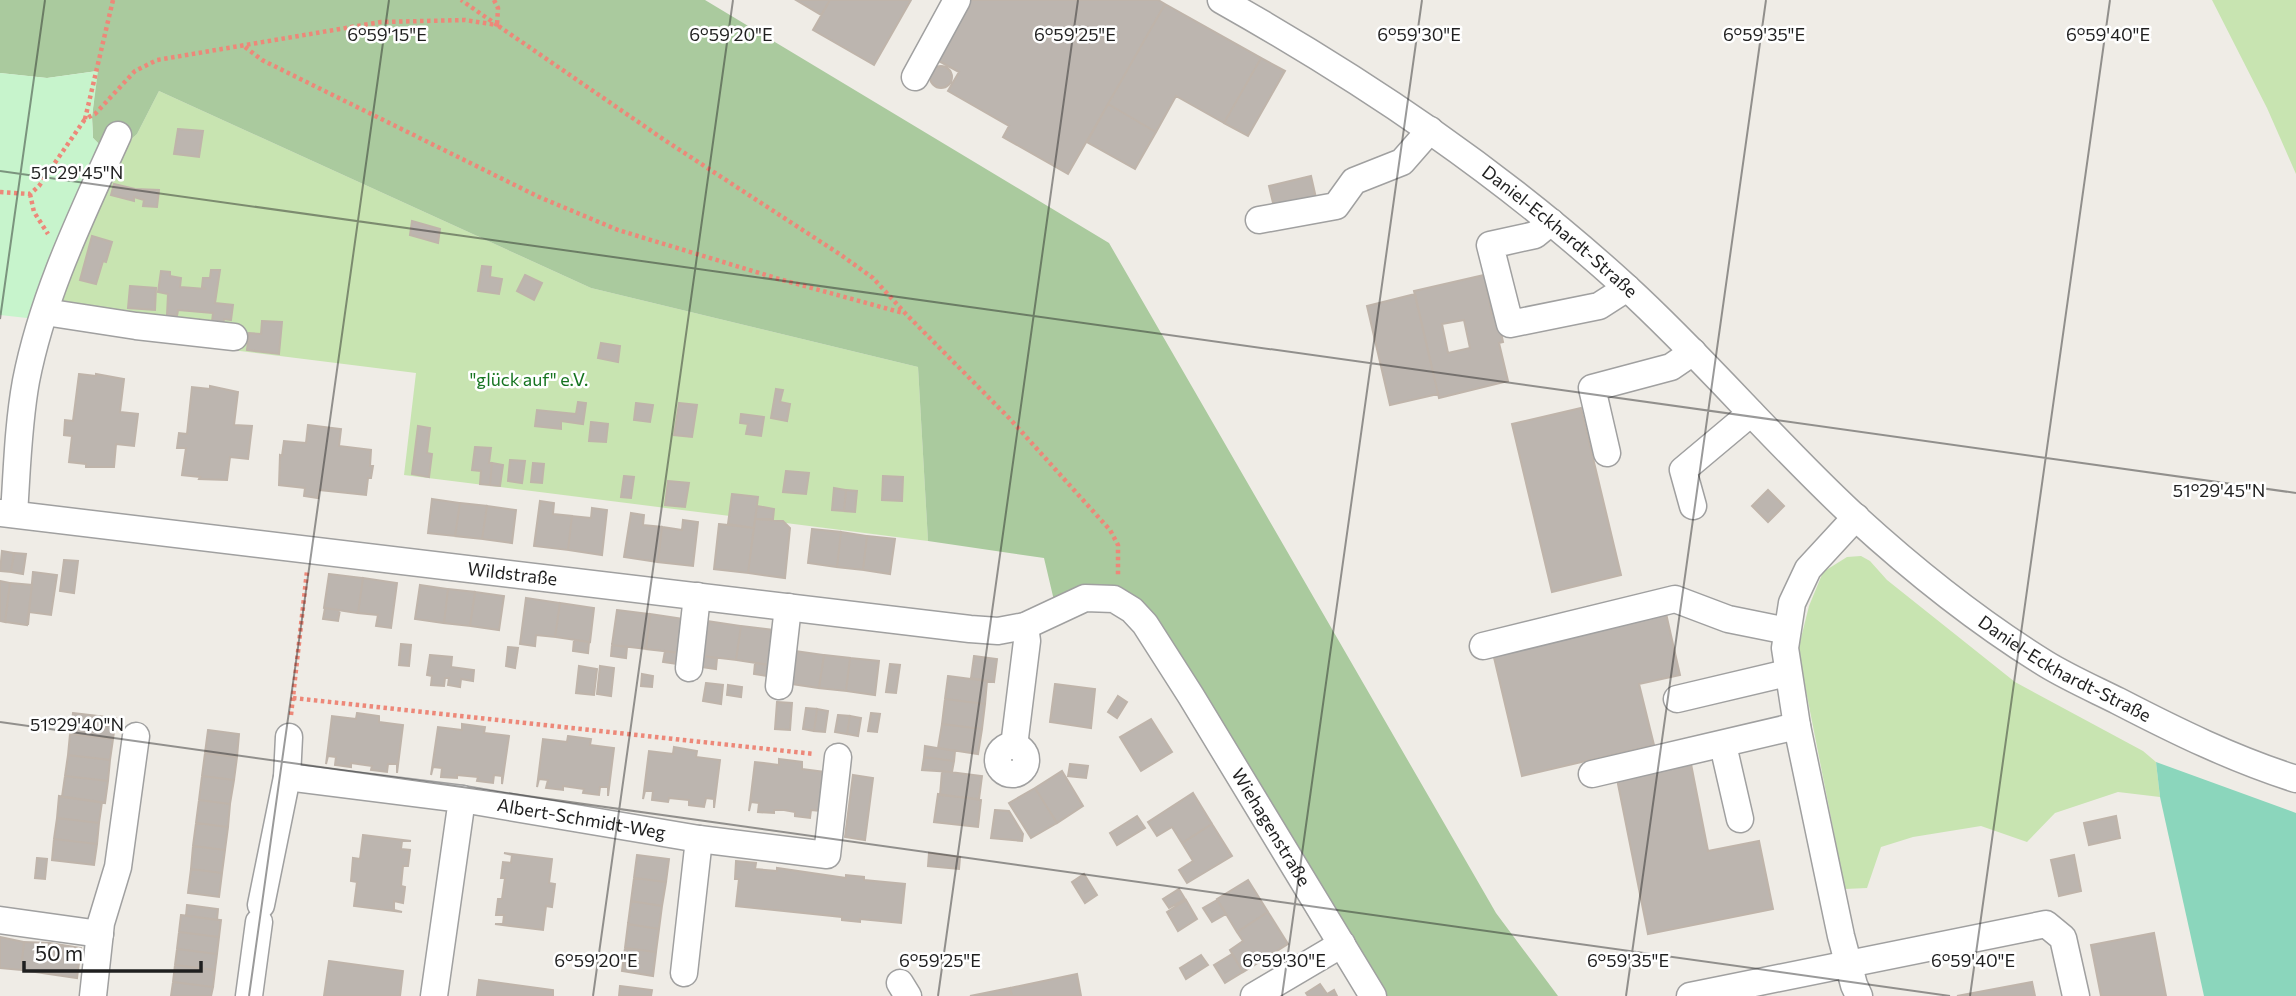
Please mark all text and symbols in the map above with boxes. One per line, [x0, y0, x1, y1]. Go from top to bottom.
text: 6°59'15"E [347, 23, 427, 45]
text: 6°59'20"E [689, 23, 773, 45]
text: 6°59'25"E [1034, 23, 1116, 45]
text: 6°59'30"E [1377, 23, 1461, 45]
text: 6°59'35"E [1723, 23, 1805, 45]
text: 6°59'40"E [2066, 23, 2150, 45]
street label: Daniel-Eckhardt-Straße [1478, 160, 1642, 302]
text: 51°29'45"N [31, 161, 123, 183]
park label: "glück auf" e.V. [470, 368, 588, 390]
text: 51°29'45"N [2173, 479, 2265, 501]
street label: Wildstraße [466, 557, 559, 590]
street label: Daniel-Eckhardt-Straße [1975, 610, 2155, 726]
text: 51°29'40"N [30, 713, 124, 735]
street label: Wiehagenstraße [1227, 764, 1316, 890]
street label: Albert-Schmidt-Weg [496, 793, 668, 843]
scale bar [24, 930, 201, 974]
text: 50 m [35, 940, 83, 965]
text: 6°59'20"E [554, 949, 638, 971]
text: 6°59'25"E [899, 949, 981, 971]
text: 6°59'30"E [1242, 949, 1326, 971]
text: 6°59'35"E [1587, 949, 1669, 971]
text: 6°59'40"E [1931, 949, 2015, 971]

